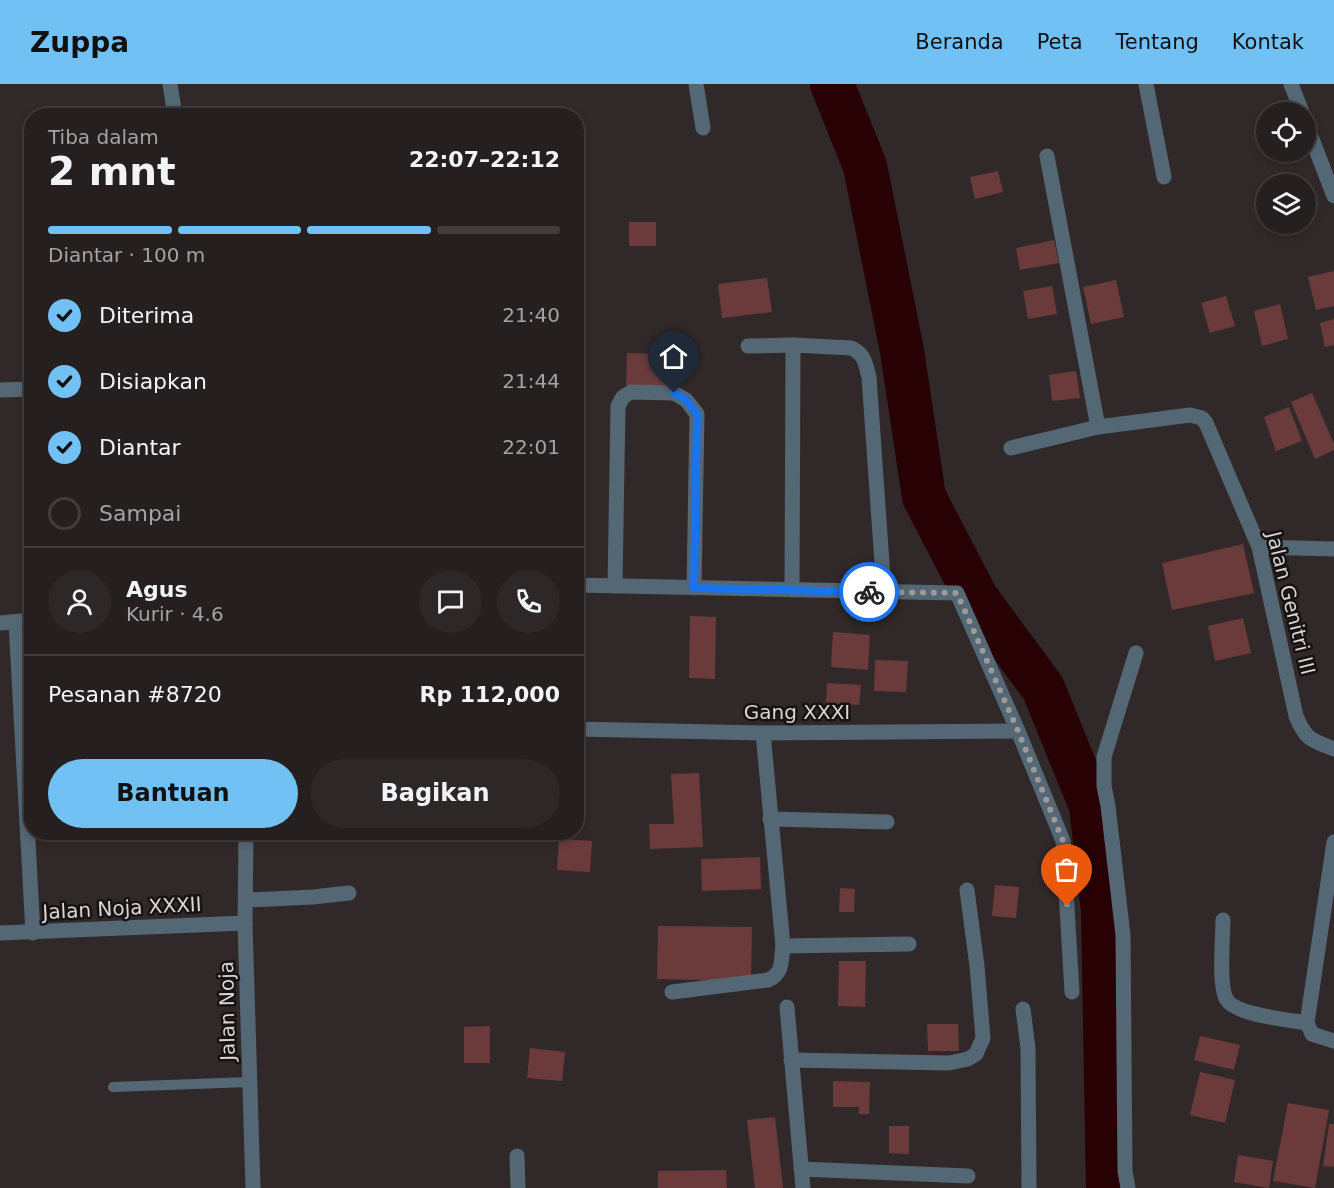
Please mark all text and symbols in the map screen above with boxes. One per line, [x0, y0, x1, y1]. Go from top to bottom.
text: Zuppa [30, 26, 129, 59]
text: Beranda [915, 30, 1004, 54]
text: Peta [1037, 30, 1083, 54]
text: Tentang [1116, 30, 1199, 54]
text: Kontak [1232, 30, 1304, 54]
map controls [1256, 102, 1316, 234]
button: locate [1256, 102, 1316, 162]
text: Tiba dalam [48, 125, 159, 149]
text: 22:07–22:12 [409, 147, 560, 172]
text: 2 mnt [48, 149, 176, 194]
button: layers [1256, 174, 1316, 234]
text: Diantar · 100 m [48, 243, 205, 267]
icon: check [48, 299, 81, 332]
text: Diterima [99, 303, 194, 328]
text: 21:40 [502, 303, 560, 327]
pin [648, 331, 699, 393]
icon: home [657, 340, 690, 373]
icon: check [48, 365, 81, 398]
text: Disiapkan [99, 369, 207, 394]
text: 21:44 [502, 369, 560, 393]
icon: check [48, 431, 81, 464]
text: Diantar [99, 435, 181, 460]
text: 22:01 [502, 435, 560, 459]
text: Sampai [99, 501, 181, 526]
street label: Jalan Genitri III [1261, 527, 1320, 677]
courier [839, 562, 899, 622]
button: person [48, 570, 111, 633]
button: chat [419, 570, 482, 633]
button: phone [497, 570, 560, 633]
icon: bike [853, 576, 886, 609]
text: Agus [126, 577, 188, 602]
text: Kurir · 4.6 [126, 602, 224, 626]
text: Pesanan #8720 [48, 682, 222, 707]
text: Rp 112,000 [419, 682, 560, 707]
street label: Gang XXXI [744, 700, 850, 724]
button: Bantuan [48, 759, 298, 828]
button: Bagikan [310, 759, 560, 828]
pin [1041, 844, 1092, 906]
icon: bag [1050, 853, 1083, 886]
street label: Jalan Noja XXXII [40, 892, 202, 924]
street label: Jalan Noja [214, 961, 240, 1063]

